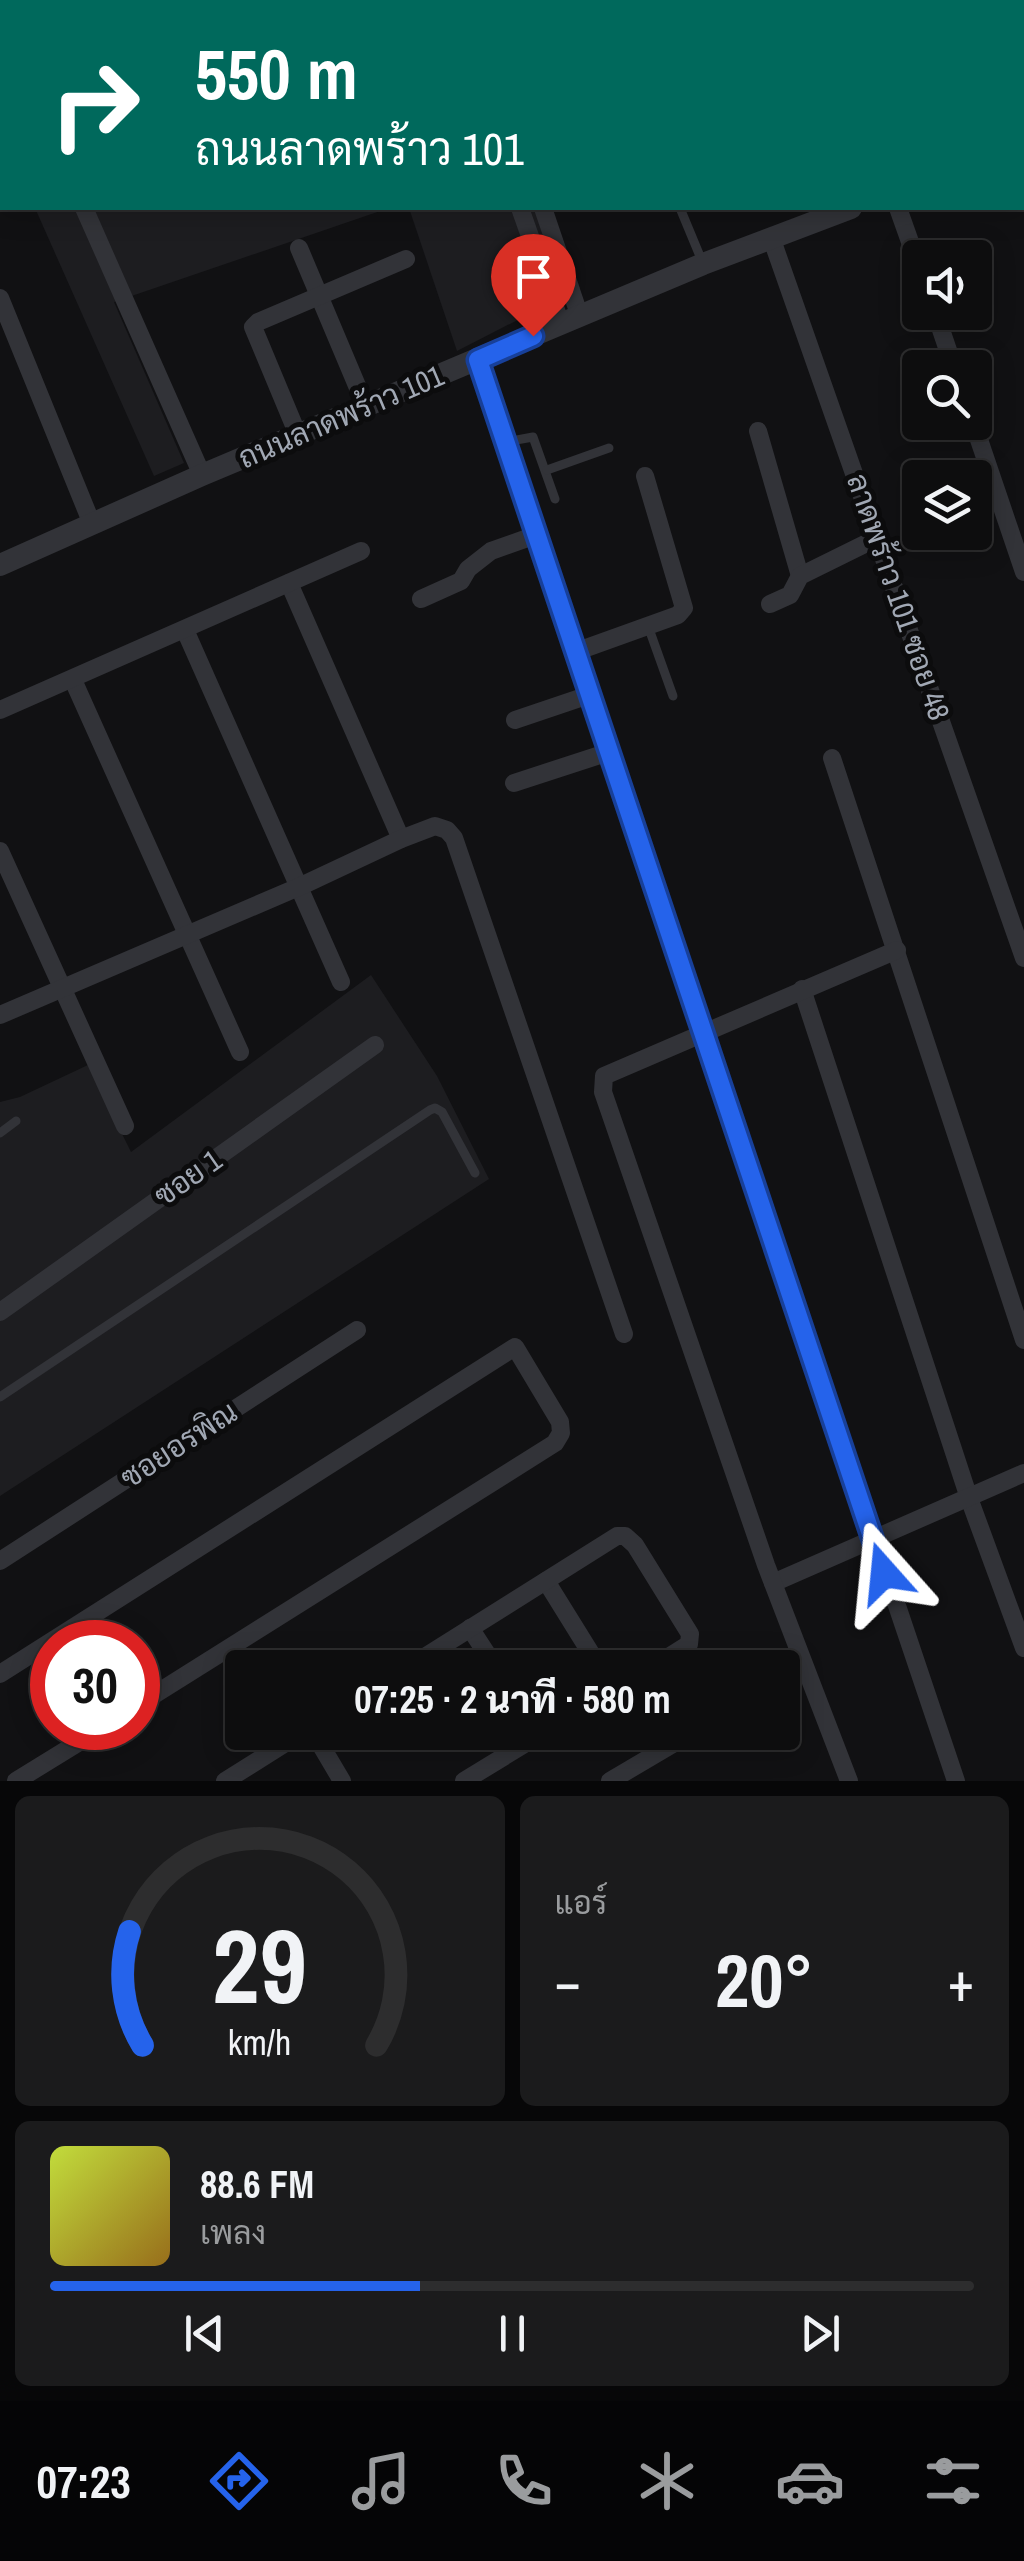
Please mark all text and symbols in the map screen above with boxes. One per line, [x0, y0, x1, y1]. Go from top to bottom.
text: 550 m [195, 27, 358, 121]
icon: right [30, 40, 160, 170]
text: ถนนลาดพร้าว 101 [195, 118, 524, 179]
pin [491, 234, 576, 337]
map controls [902, 240, 992, 550]
button: sound [902, 240, 992, 330]
icon: arrive [506, 249, 561, 304]
button: search [902, 350, 992, 440]
street label: ถนนลาดพร้าว 101 [232, 355, 450, 477]
button: layers [902, 460, 992, 550]
street label: ลาดพร้าว 101 ซอย 48 [838, 468, 960, 725]
street label: ซอย 1 [146, 1139, 229, 1215]
street label: ซอยอรพิณ [112, 1391, 245, 1497]
position arrow [832, 1521, 936, 1625]
speed limit sign: 30 [30, 1620, 160, 1750]
text: 07:25 · 2 นาที · 580 m [354, 1674, 671, 1725]
text: แอร์ [555, 1881, 607, 1924]
text: 29 [212, 1895, 307, 2035]
text: 20° [715, 1929, 813, 2030]
text: − [555, 1944, 581, 2018]
text: + [948, 1944, 974, 2018]
text: km/h [228, 2018, 292, 2066]
text: 88.6 FM [200, 2159, 314, 2210]
text: เพลง [200, 2211, 266, 2254]
icon: previous [177, 2306, 232, 2361]
icon: pause [485, 2306, 540, 2361]
icon: next [793, 2306, 848, 2361]
icon: directions [204, 2446, 274, 2516]
icon: music [346, 2446, 416, 2516]
icon: phone [489, 2446, 559, 2516]
icon: climate [632, 2446, 702, 2516]
icon: car [775, 2446, 845, 2516]
icon: filters [918, 2446, 988, 2516]
text: 07:23 [36, 2451, 131, 2512]

